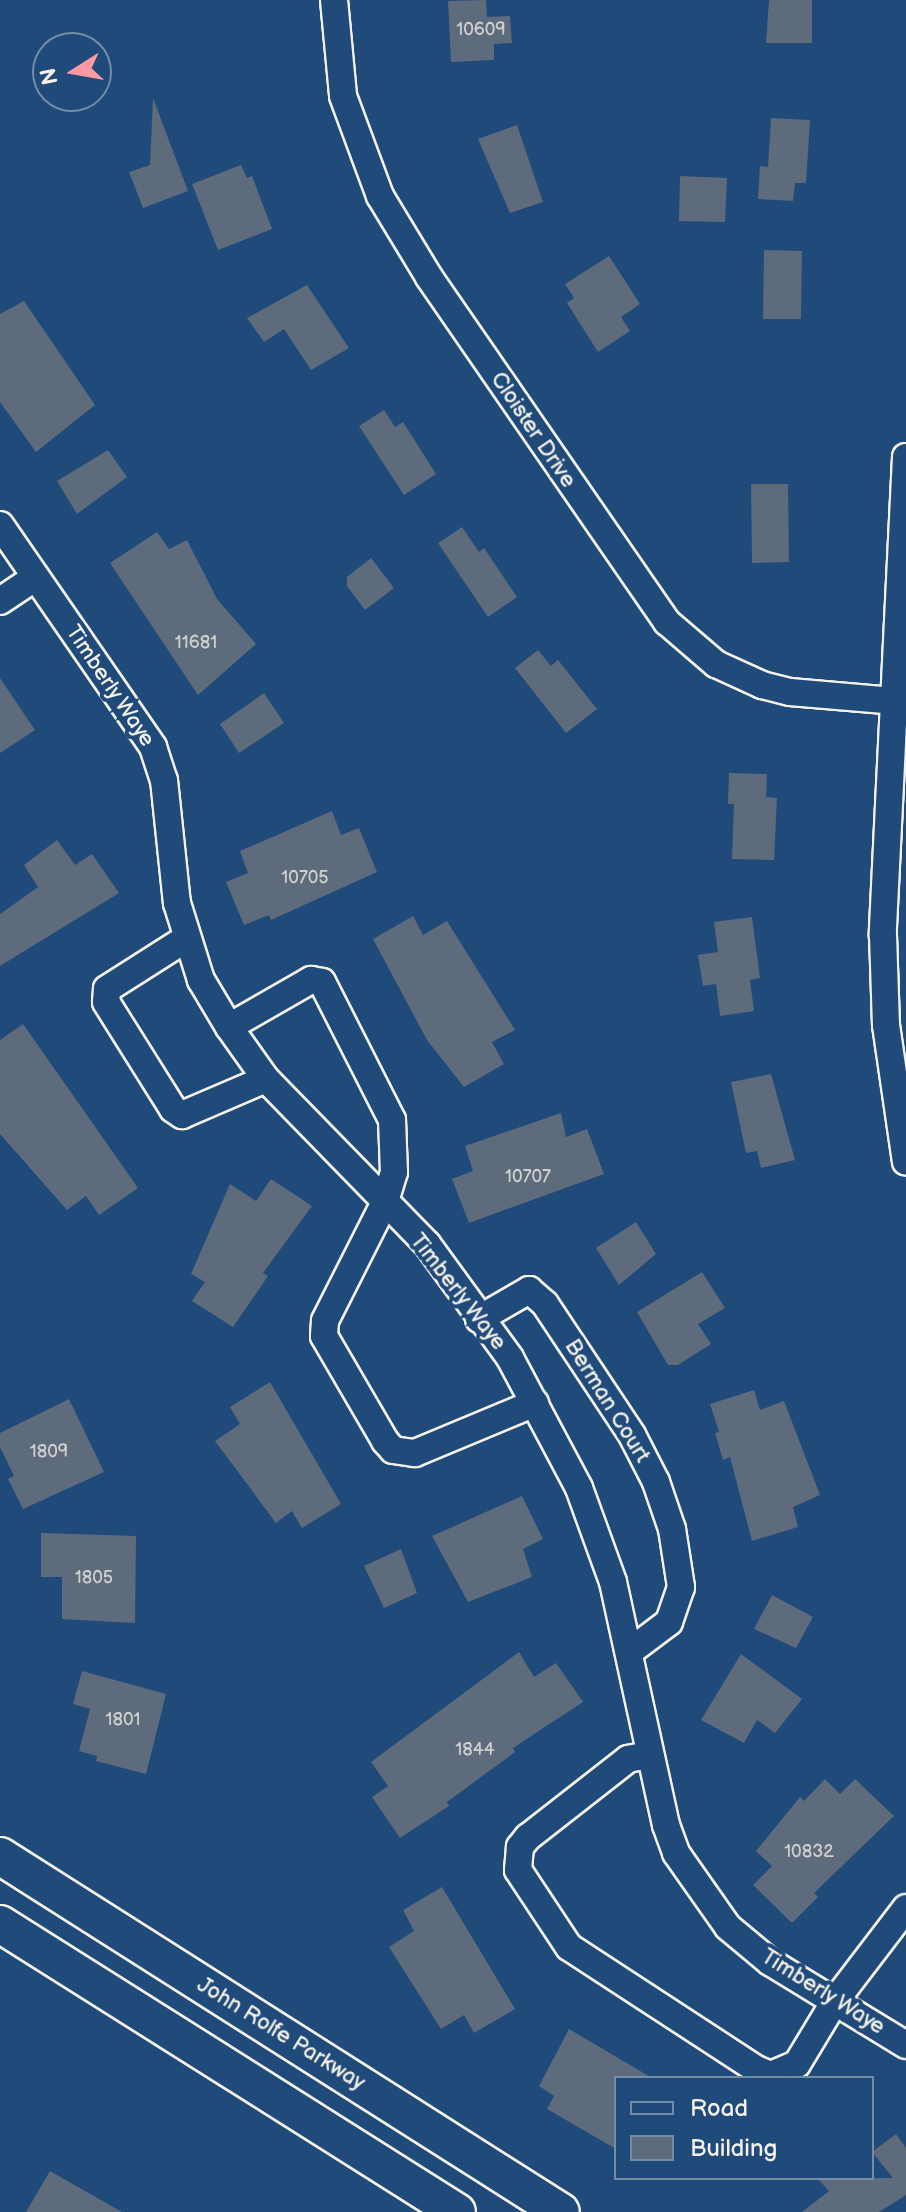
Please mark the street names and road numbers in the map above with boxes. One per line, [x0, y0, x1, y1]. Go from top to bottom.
street label: Cloister Drive [485, 367, 581, 493]
street label: Timberly Waye [59, 619, 161, 753]
street label: Timberly Waye [404, 1228, 512, 1356]
street label: Berman Court [559, 1335, 655, 1467]
street label: Timberly Waye [755, 1943, 891, 2041]
street label: John Rolfe Parkway [192, 1972, 370, 2096]

